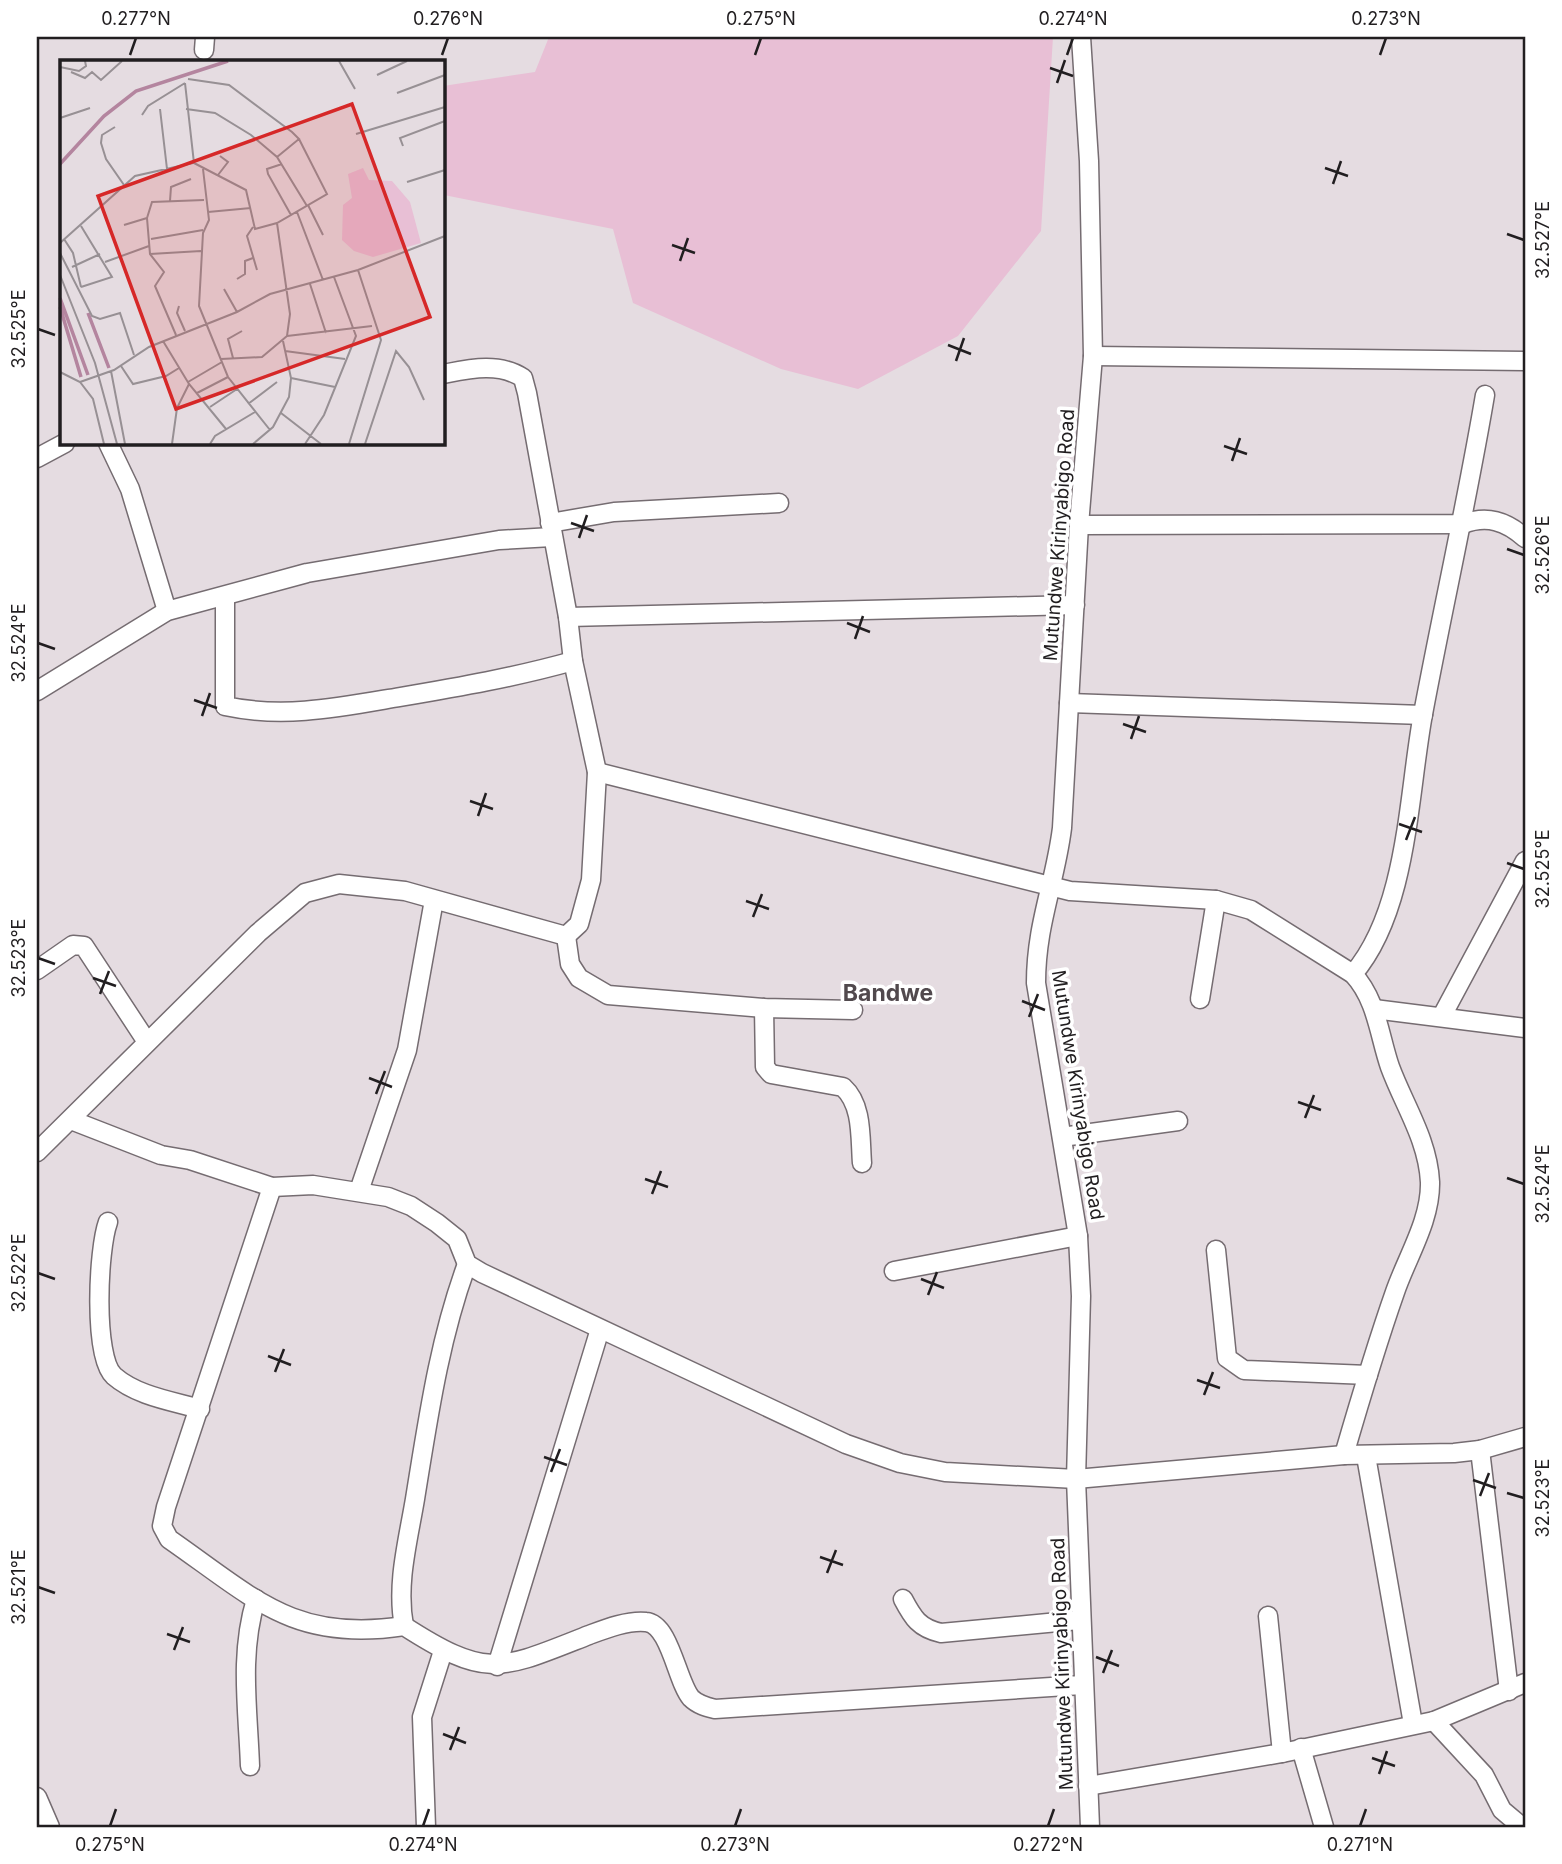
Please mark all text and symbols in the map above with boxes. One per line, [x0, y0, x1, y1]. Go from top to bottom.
text: 0.277°N [101, 8, 171, 29]
text: 0.276°N [413, 8, 483, 29]
text: 0.275°N [726, 8, 796, 29]
text: 0.274°N [1038, 8, 1108, 29]
text: 0.273°N [1351, 8, 1421, 29]
inset map [60, 60, 444, 444]
text: 32.527°E [1532, 201, 1553, 279]
text: 32.525°E [8, 290, 29, 368]
street label: Mutundwe Kirinyabigo Road [1039, 408, 1079, 662]
text: 32.526°E [1532, 515, 1553, 595]
text: 32.524°E [8, 604, 29, 682]
text: 32.525°E [1532, 830, 1553, 908]
text: 32.523°E [8, 919, 29, 997]
street label: Mutundwe Kirinyabigo Road [1047, 968, 1109, 1222]
district label: Bandwe [843, 979, 933, 1007]
text: 32.524°E [1532, 1145, 1553, 1223]
text: 32.522°E [8, 1234, 29, 1312]
text: 32.523°E [1532, 1459, 1553, 1537]
street label: Mutundwe Kirinyabigo Road [1046, 1537, 1078, 1791]
text: 32.521°E [8, 1549, 29, 1625]
text: 0.275°N [75, 1834, 145, 1855]
text: 0.274°N [388, 1834, 458, 1855]
text: 0.273°N [700, 1834, 770, 1855]
text: 0.272°N [1013, 1834, 1083, 1855]
text: 0.271°N [1327, 1834, 1393, 1855]

